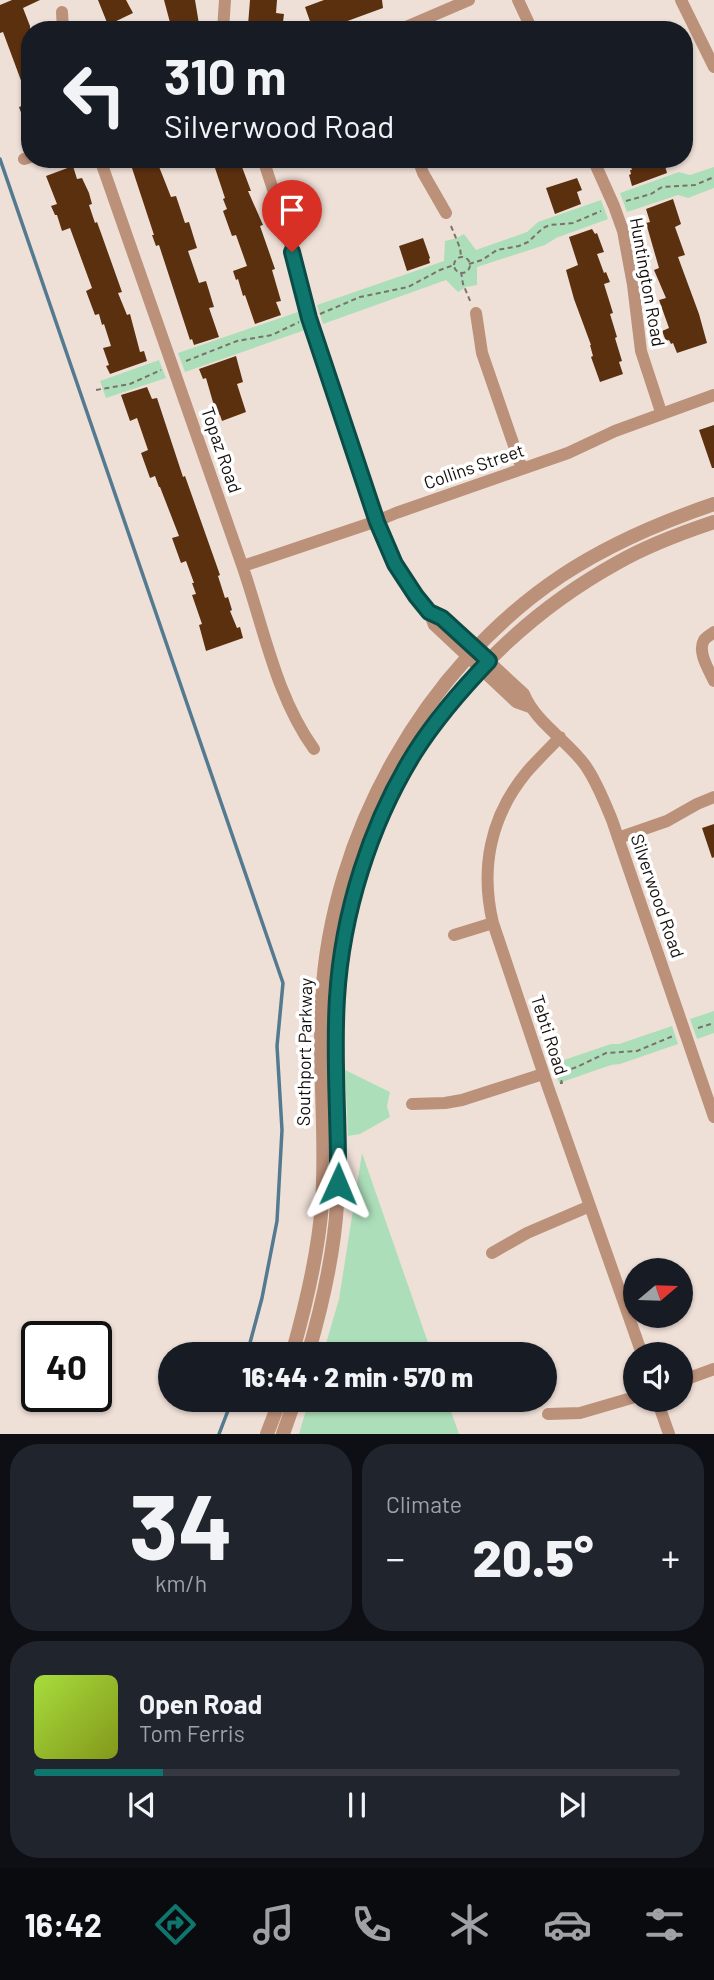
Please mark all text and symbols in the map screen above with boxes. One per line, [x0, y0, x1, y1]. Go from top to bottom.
text: 310 m [164, 46, 286, 105]
icon: left [49, 49, 140, 140]
text: Silverwood Road [164, 106, 395, 144]
pin [262, 180, 322, 252]
icon: arrive [273, 191, 311, 229]
street label: Huntington Road [626, 216, 670, 348]
street label: Topaz Road [197, 404, 247, 495]
street label: Collins Street [421, 439, 527, 493]
street label: Silverwood Road [626, 831, 689, 961]
street label: Southport Parkway [292, 978, 316, 1126]
street label: Tebti Road [527, 992, 573, 1078]
position arrow [301, 1147, 375, 1221]
north arrow [623, 1258, 693, 1328]
map controls [623, 1258, 693, 1412]
speed limit sign: 40 [21, 1321, 112, 1412]
button: sound [623, 1342, 693, 1412]
text: 16:44 · 2 min · 570 m [242, 1361, 473, 1392]
text: 34 [129, 1469, 233, 1578]
text: Climate [386, 1490, 462, 1518]
text: 20.5° [472, 1525, 594, 1587]
text: − [386, 1534, 405, 1580]
text: + [661, 1534, 680, 1580]
text: km/h [155, 1569, 207, 1597]
text: Open Road [139, 1688, 262, 1719]
text: Tom Ferris [139, 1719, 245, 1747]
icon: previous [123, 1786, 161, 1824]
icon: pause [338, 1786, 376, 1824]
icon: next [553, 1786, 591, 1824]
icon: directions [151, 1900, 200, 1949]
icon: music [249, 1900, 298, 1949]
icon: phone [347, 1900, 396, 1949]
icon: climate [445, 1900, 494, 1949]
icon: car [543, 1900, 592, 1949]
icon: filters [640, 1900, 689, 1949]
text: 16:42 [24, 1905, 102, 1943]

